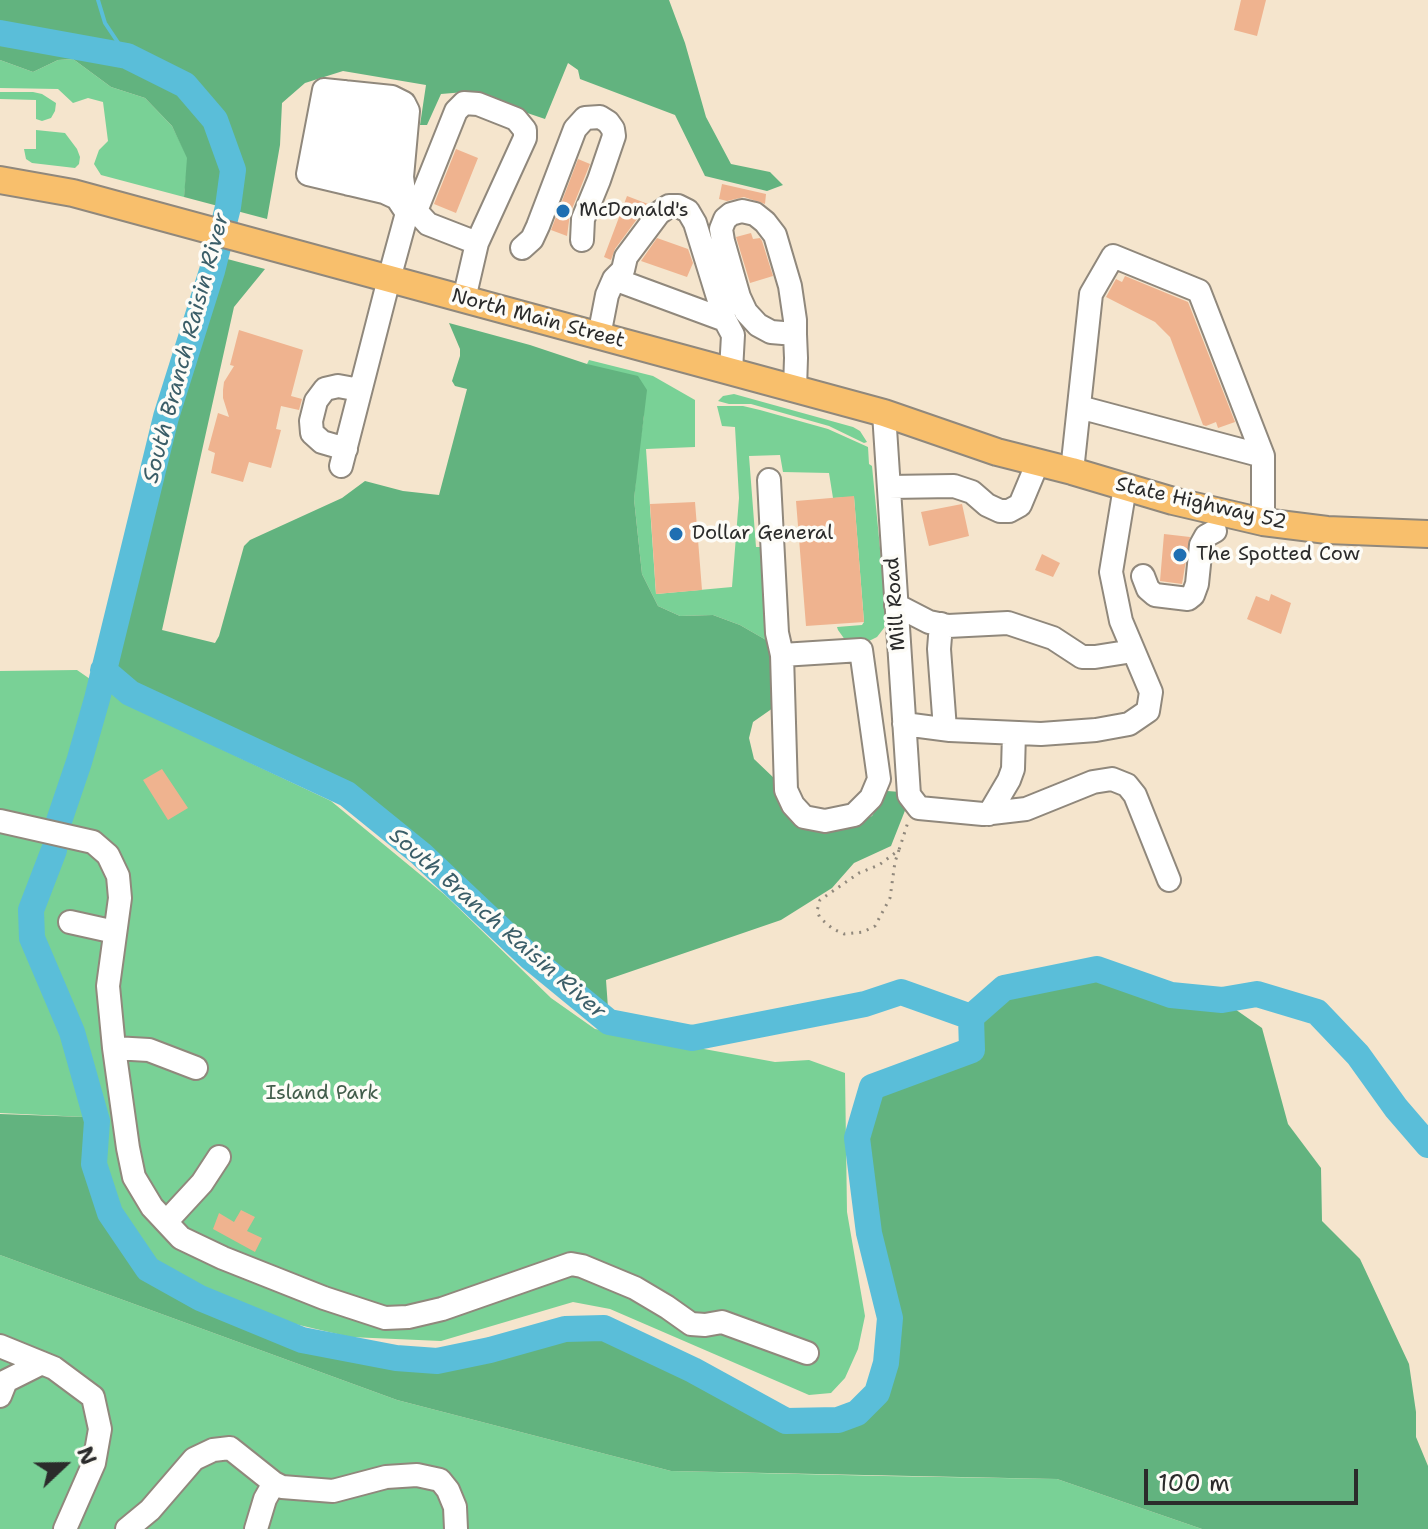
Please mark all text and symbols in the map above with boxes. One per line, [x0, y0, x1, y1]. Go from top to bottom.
place label: McDonald's [579, 199, 689, 223]
marker: McDonald's [554, 202, 572, 220]
water label: South Branch Raisin River [138, 210, 236, 486]
street label: North Main Street [449, 284, 627, 354]
street label: State Highway 52 [1113, 473, 1289, 535]
place label: Dollar General [692, 522, 833, 546]
marker: Dollar General [667, 525, 685, 543]
place label: The Spotted Cow [1196, 543, 1360, 567]
marker: The Spotted Cow [1171, 546, 1189, 564]
street label: Mill Road [881, 556, 911, 652]
water label: South Branch Raisin River [383, 823, 611, 1025]
park label: Island Park [265, 1082, 379, 1106]
north arrow [24, 1425, 104, 1505]
text: N [70, 1442, 103, 1469]
scale bar [1148, 1453, 1362, 1503]
text: 100 m [1158, 1467, 1230, 1499]

